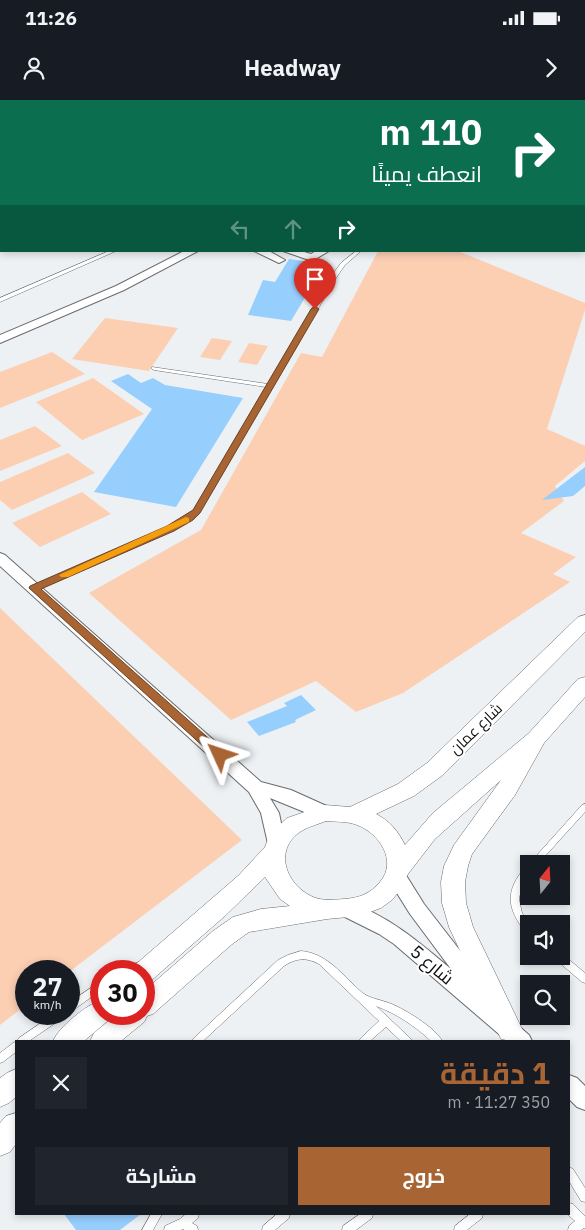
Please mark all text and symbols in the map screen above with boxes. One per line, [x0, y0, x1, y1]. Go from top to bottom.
text: 11:26 [25, 6, 77, 30]
text: Headway [244, 53, 341, 82]
icon: person [20, 54, 48, 82]
icon: forward [537, 54, 565, 82]
text: 110 m [379, 109, 482, 155]
icon: right [500, 120, 565, 185]
text: انعطف يمينًا [371, 159, 482, 188]
icon: left [226, 215, 254, 243]
icon: ahead [279, 215, 307, 243]
icon: right [332, 215, 360, 243]
pin [294, 258, 336, 309]
icon: arrive [301, 265, 329, 293]
street label: شارع عمان [445, 699, 507, 760]
position arrow [193, 728, 245, 780]
north arrow [520, 855, 570, 905]
map controls [520, 855, 570, 1025]
button: sound [520, 915, 570, 965]
street label: شارع 5 [405, 940, 459, 990]
speed limit sign: 30 [90, 960, 155, 1025]
text: 27 [32, 970, 63, 1003]
button: search [520, 975, 570, 1025]
text: km/h [33, 997, 62, 1012]
text: 1 دقيقة [440, 1053, 550, 1092]
button: close [35, 1057, 87, 1109]
text: 350 m · 11:27 [448, 1092, 550, 1112]
button: مشاركة [35, 1147, 288, 1205]
button: خروج [298, 1147, 550, 1205]

